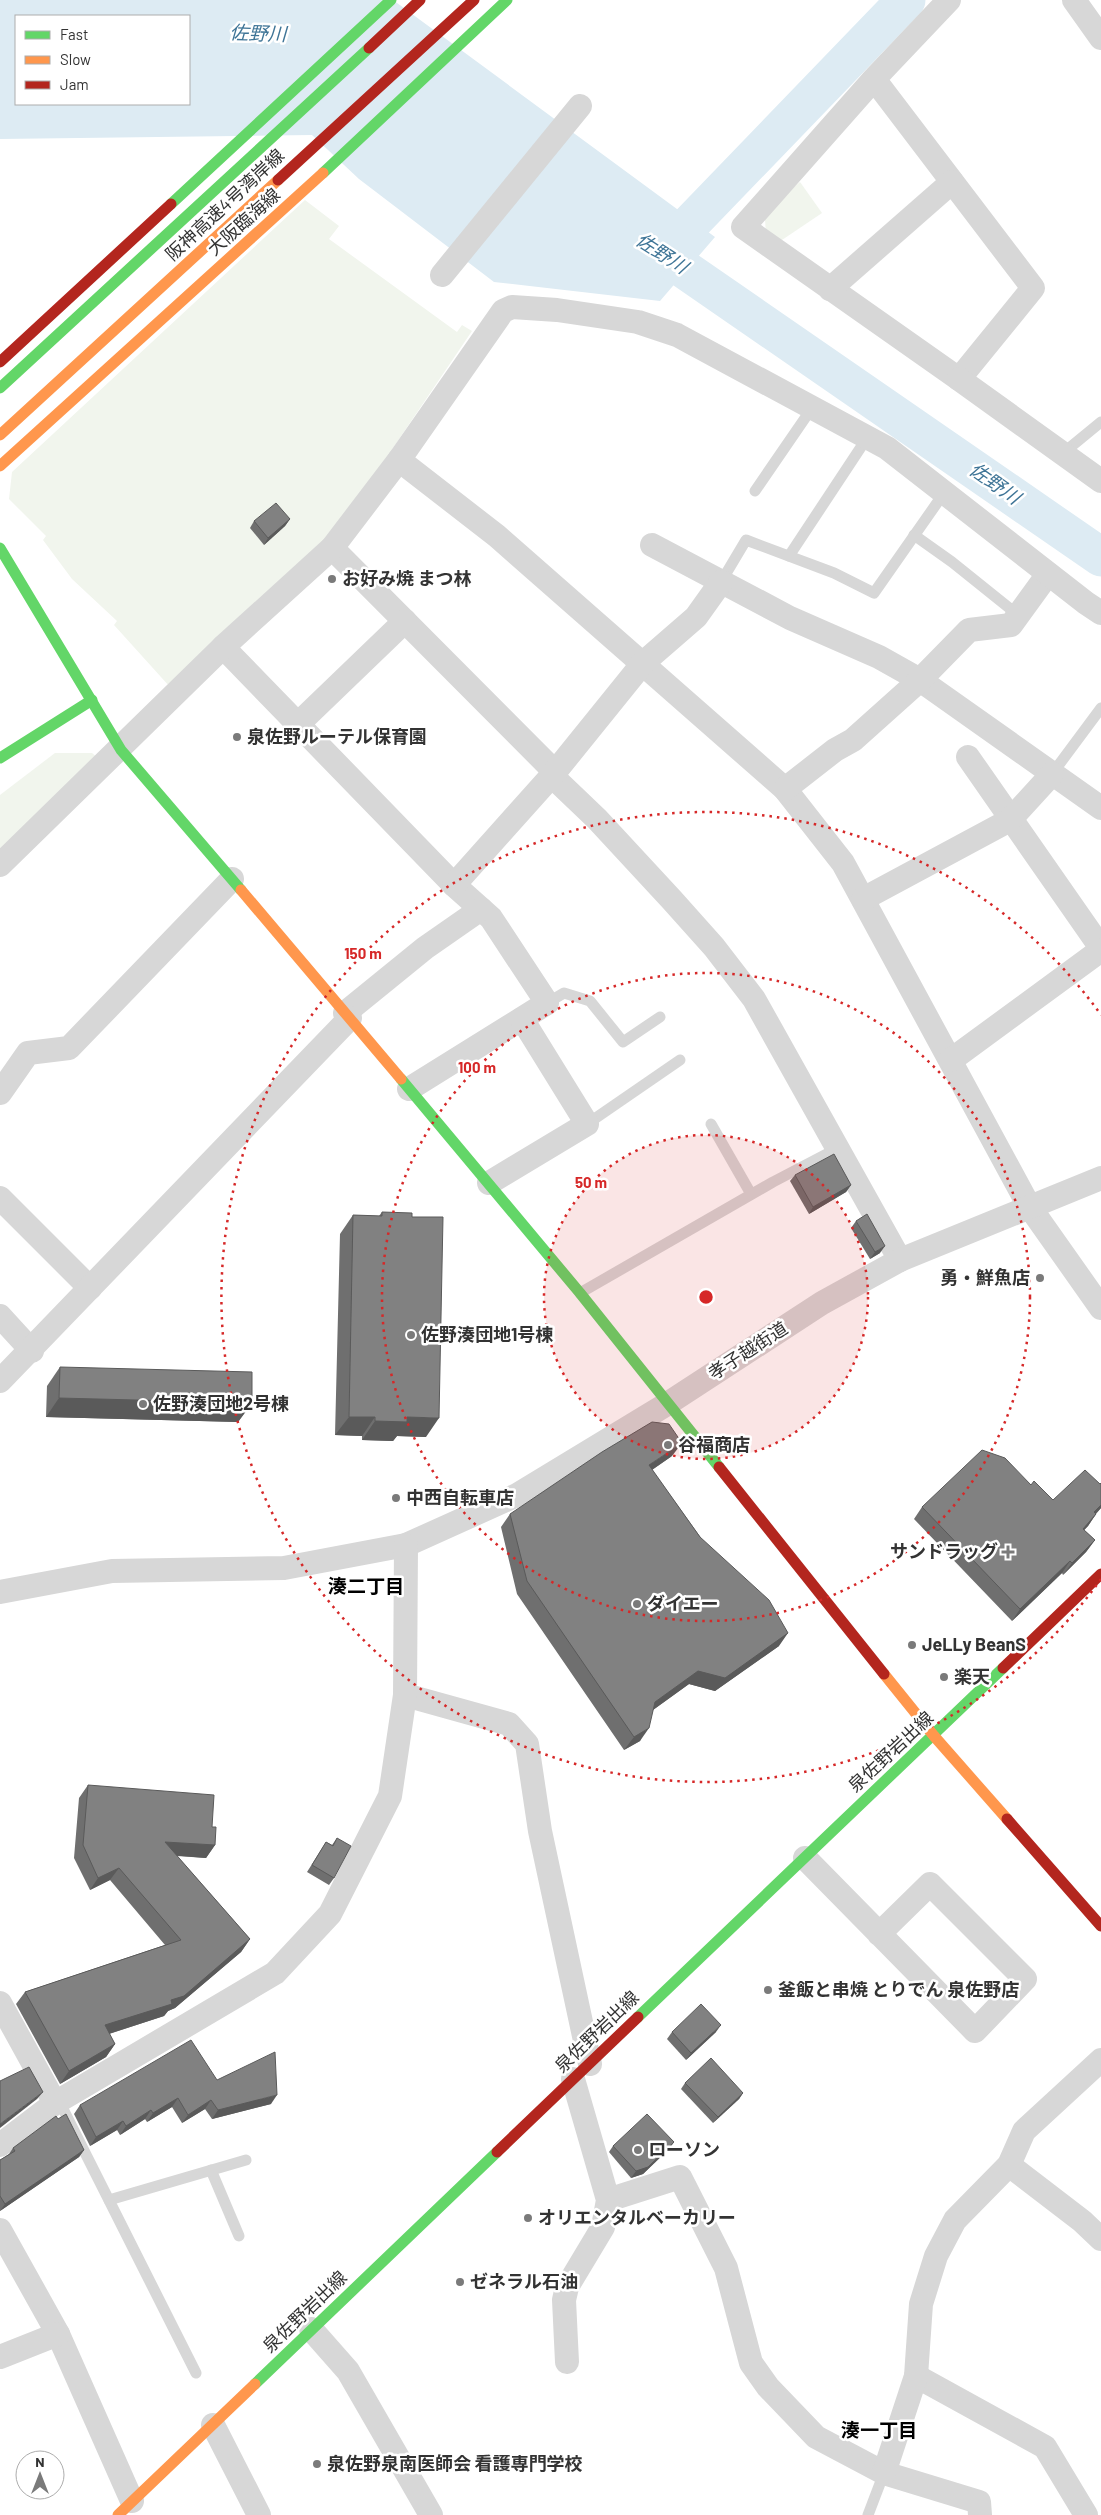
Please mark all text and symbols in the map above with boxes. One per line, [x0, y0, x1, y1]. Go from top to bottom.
legend [15, 15, 190, 105]
water label: 佐野川 [229, 20, 289, 45]
text: Fast [60, 25, 88, 43]
text: Slow [60, 50, 91, 68]
text: Jam [60, 75, 89, 93]
street label: 阪神高速4号湾岸線 [161, 144, 288, 265]
street label: 大阪臨海線 [203, 183, 284, 260]
water label: 佐野川 [632, 227, 694, 279]
water label: 佐野川 [965, 457, 1027, 510]
place label: お好み焼 まつ林 [342, 567, 472, 589]
marker: お好み焼 まつ林 [326, 573, 338, 585]
place label: 泉佐野ルーテル保育園 [247, 725, 427, 747]
marker: 泉佐野ルーテル保育園 [231, 731, 243, 743]
text: 150 m [344, 944, 382, 962]
text: 100 m [458, 1058, 496, 1076]
text: 50 m [575, 1173, 607, 1191]
place label: 勇・鮮魚店 [940, 1266, 1030, 1288]
marker: 勇・鮮魚店 [1034, 1272, 1046, 1284]
centre of rings [697, 1288, 715, 1306]
street label: 孝子越街道 [704, 1316, 791, 1384]
place label: 佐野湊団地1号棟 [421, 1323, 553, 1345]
marker: 佐野湊団地1号棟 [405, 1329, 417, 1341]
place label: 佐野湊団地2号棟 [153, 1392, 289, 1414]
marker: 佐野湊団地2号棟 [137, 1398, 149, 1410]
place label: 谷福商店 [678, 1433, 750, 1455]
marker: 谷福商店 [662, 1439, 674, 1451]
place label: 中西自転車店 [406, 1486, 514, 1508]
marker: 中西自転車店 [390, 1492, 402, 1504]
place label: サンドラッグ [890, 1540, 998, 1562]
marker: サンドラッグ [1002, 1546, 1014, 1558]
district label: 湊二丁目 [328, 1574, 404, 1597]
place label: ダイエー [647, 1592, 719, 1614]
marker: ダイエー [631, 1598, 643, 1610]
place label: JeLLy BeanS [922, 1633, 1026, 1655]
marker: JeLLy BeanS [906, 1639, 918, 1651]
place label: 楽天 [954, 1665, 990, 1687]
marker: 楽天 [938, 1671, 950, 1683]
street label: 泉佐野岩出線 [843, 1706, 937, 1796]
place label: 釜飯と串焼 とりでん 泉佐野店 [778, 1978, 1019, 2000]
marker: 釜飯と串焼 とりでん 泉佐野店 [762, 1984, 774, 1996]
street label: 泉佐野岩出線 [550, 1986, 643, 2077]
place label: ローソン [648, 2138, 720, 2160]
marker: ローソン [632, 2144, 644, 2156]
place label: オリエンタルベーカリー [538, 2206, 736, 2228]
marker: オリエンタルベーカリー [522, 2212, 534, 2224]
street label: 泉佐野岩出線 [258, 2266, 351, 2357]
place label: ゼネラル石油 [470, 2270, 578, 2292]
marker: ゼネラル石油 [454, 2276, 466, 2288]
district label: 湊一丁目 [841, 2418, 917, 2441]
north arrow [15, 2450, 65, 2500]
place label: 泉佐野泉南医師会 看護専門学校 [327, 2452, 583, 2474]
text: N [35, 2453, 45, 2470]
marker: 泉佐野泉南医師会 看護専門学校 [311, 2458, 323, 2470]

